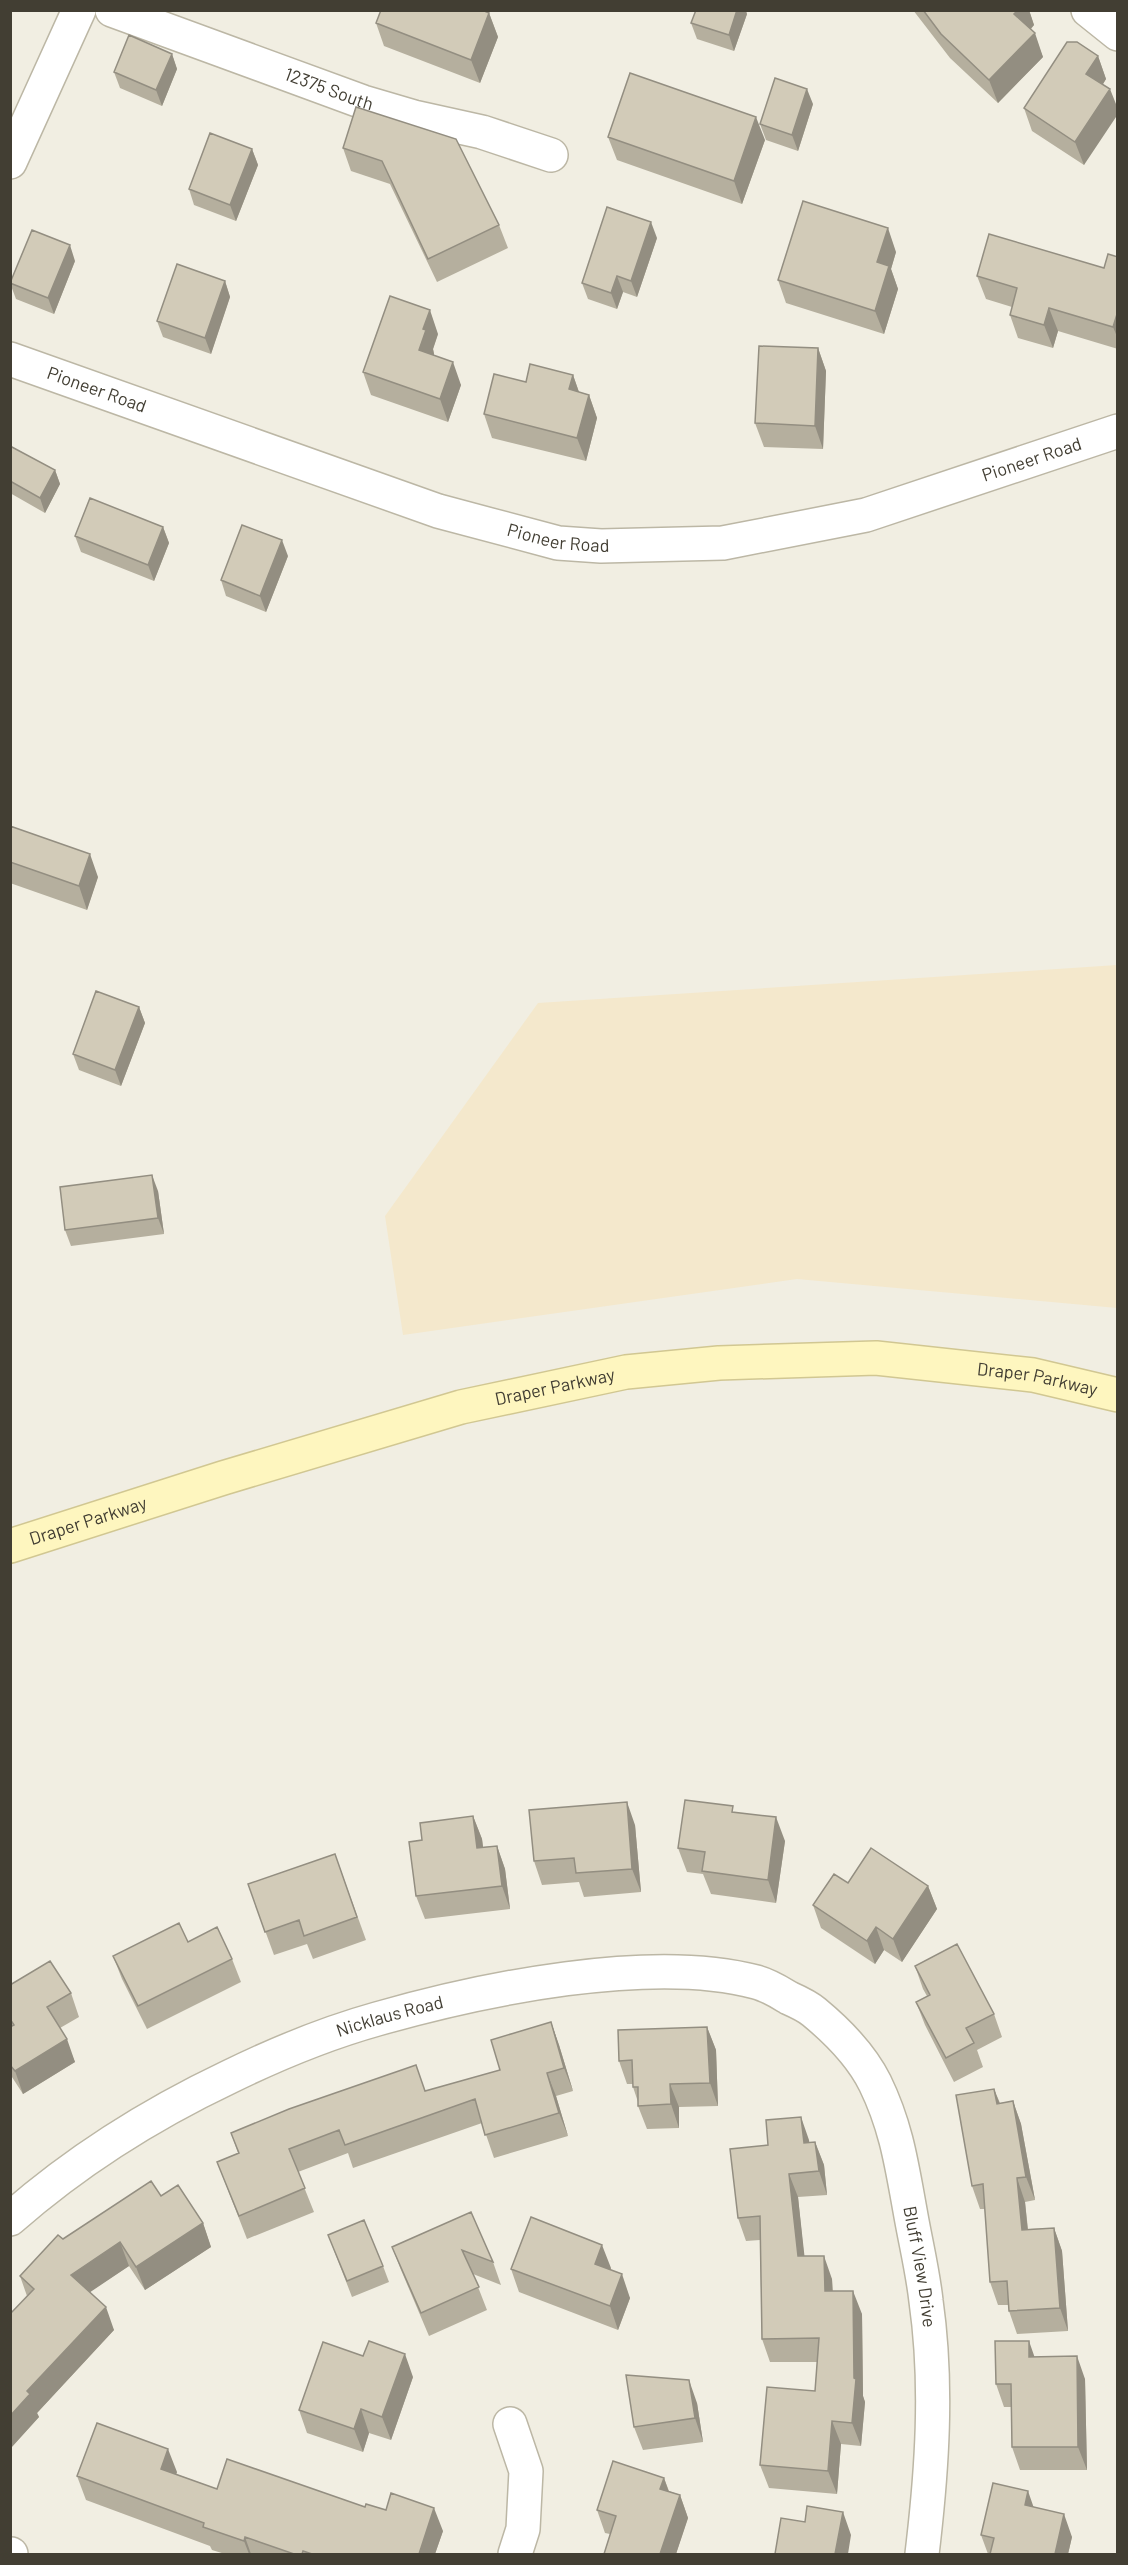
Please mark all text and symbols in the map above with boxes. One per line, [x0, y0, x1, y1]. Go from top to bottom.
street label: 12375 South [282, 62, 376, 114]
street label: Pioneer Road [44, 361, 150, 417]
street label: Pioneer Road [979, 432, 1084, 486]
street label: Pioneer Road [505, 518, 610, 556]
street label: Draper Parkway [976, 1357, 1100, 1400]
street label: Draper Parkway [493, 1363, 617, 1410]
street label: Draper Parkway [26, 1491, 149, 1549]
street label: Nicklaus Road [333, 1990, 445, 2041]
street label: Bluff View Drive [899, 2204, 941, 2328]

